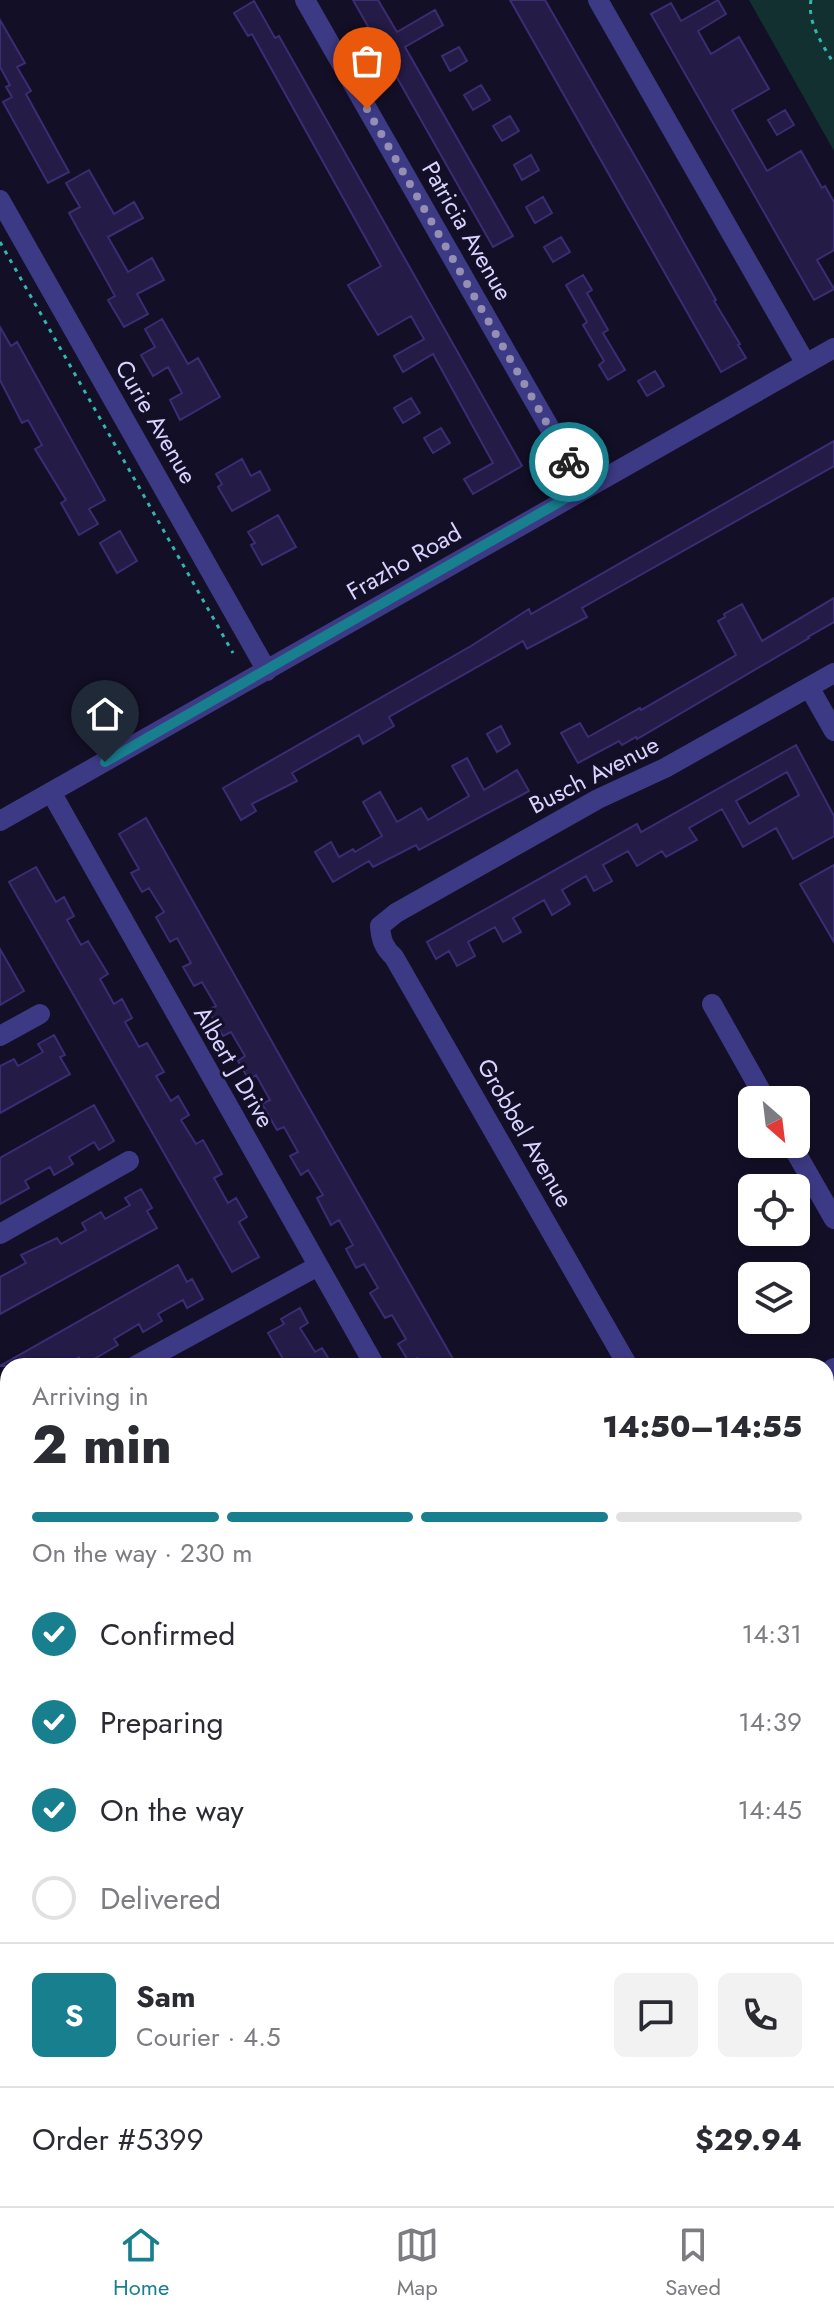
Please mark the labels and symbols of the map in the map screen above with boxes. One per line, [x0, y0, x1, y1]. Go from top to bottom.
pin [333, 27, 401, 109]
street label: Patricia Avenue [413, 155, 521, 307]
street label: Curie Avenue [107, 353, 206, 490]
courier [529, 422, 609, 502]
street label: Frazho Road [340, 515, 467, 608]
pin [71, 680, 139, 762]
street label: Busch Avenue [523, 727, 665, 822]
street label: Albert J Drive [186, 1000, 283, 1134]
street label: Grobbel Avenue [469, 1052, 582, 1214]
north arrow [738, 1086, 810, 1158]

